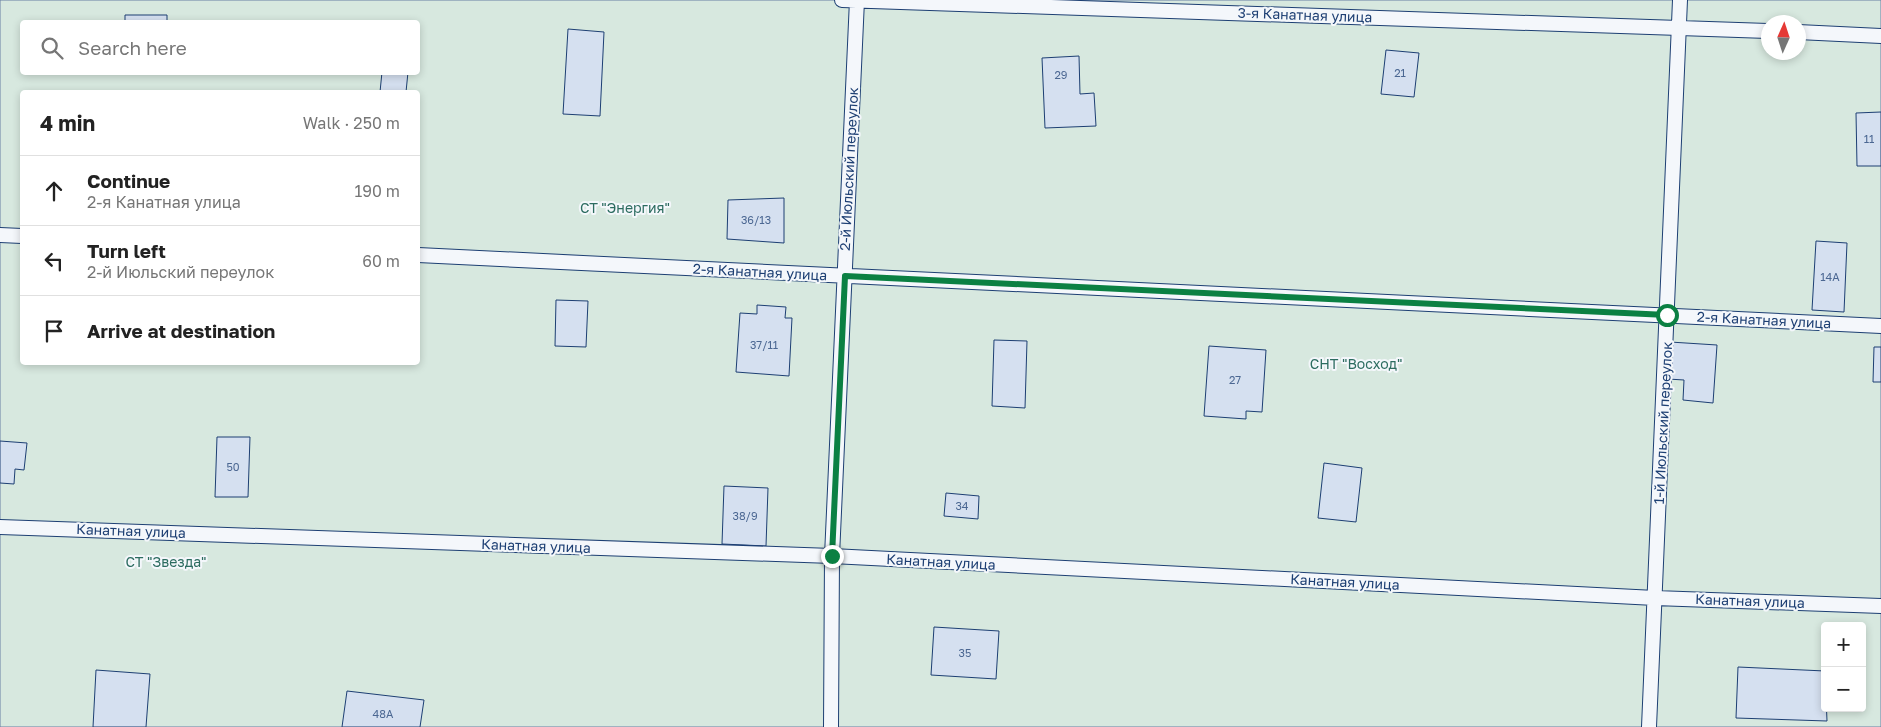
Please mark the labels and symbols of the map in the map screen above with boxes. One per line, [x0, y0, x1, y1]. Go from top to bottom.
street label: 3-я Канатная улица [1237, 4, 1373, 25]
north arrow [1761, 15, 1806, 60]
house number: 21 [1394, 66, 1406, 79]
house number: 29 [1054, 68, 1068, 81]
street label: 2-й Июльский переулок [836, 87, 861, 251]
house number: 11 [1864, 132, 1874, 145]
park label: СТ "Энергия" [580, 199, 670, 216]
house number: 36/13 [741, 213, 771, 226]
street label: 2-я Канатная улица [692, 259, 828, 284]
house number: 14А [1820, 270, 1840, 283]
route start [1656, 304, 1679, 327]
street label: 2-я Канатная улица [1696, 307, 1832, 332]
house number: 37/11 [750, 338, 778, 351]
street label: 1-й Июльский переулок [1650, 341, 1675, 505]
park label: СНТ "Восход" [1310, 355, 1402, 372]
house number: 27 [1229, 373, 1241, 386]
house number: 50 [226, 460, 240, 473]
house number: 34 [955, 499, 969, 512]
house number: 38/9 [732, 509, 758, 522]
street label: Канатная улица [76, 520, 186, 541]
street label: Канатная улица [481, 535, 591, 556]
route end [821, 545, 844, 568]
street label: Канатная улица [886, 550, 996, 573]
park label: СТ "Звезда" [125, 553, 207, 570]
street label: Канатная улица [1290, 570, 1400, 593]
street label: Канатная улица [1695, 590, 1805, 611]
house number: 35 [959, 646, 971, 659]
house number: 48А [373, 707, 394, 720]

